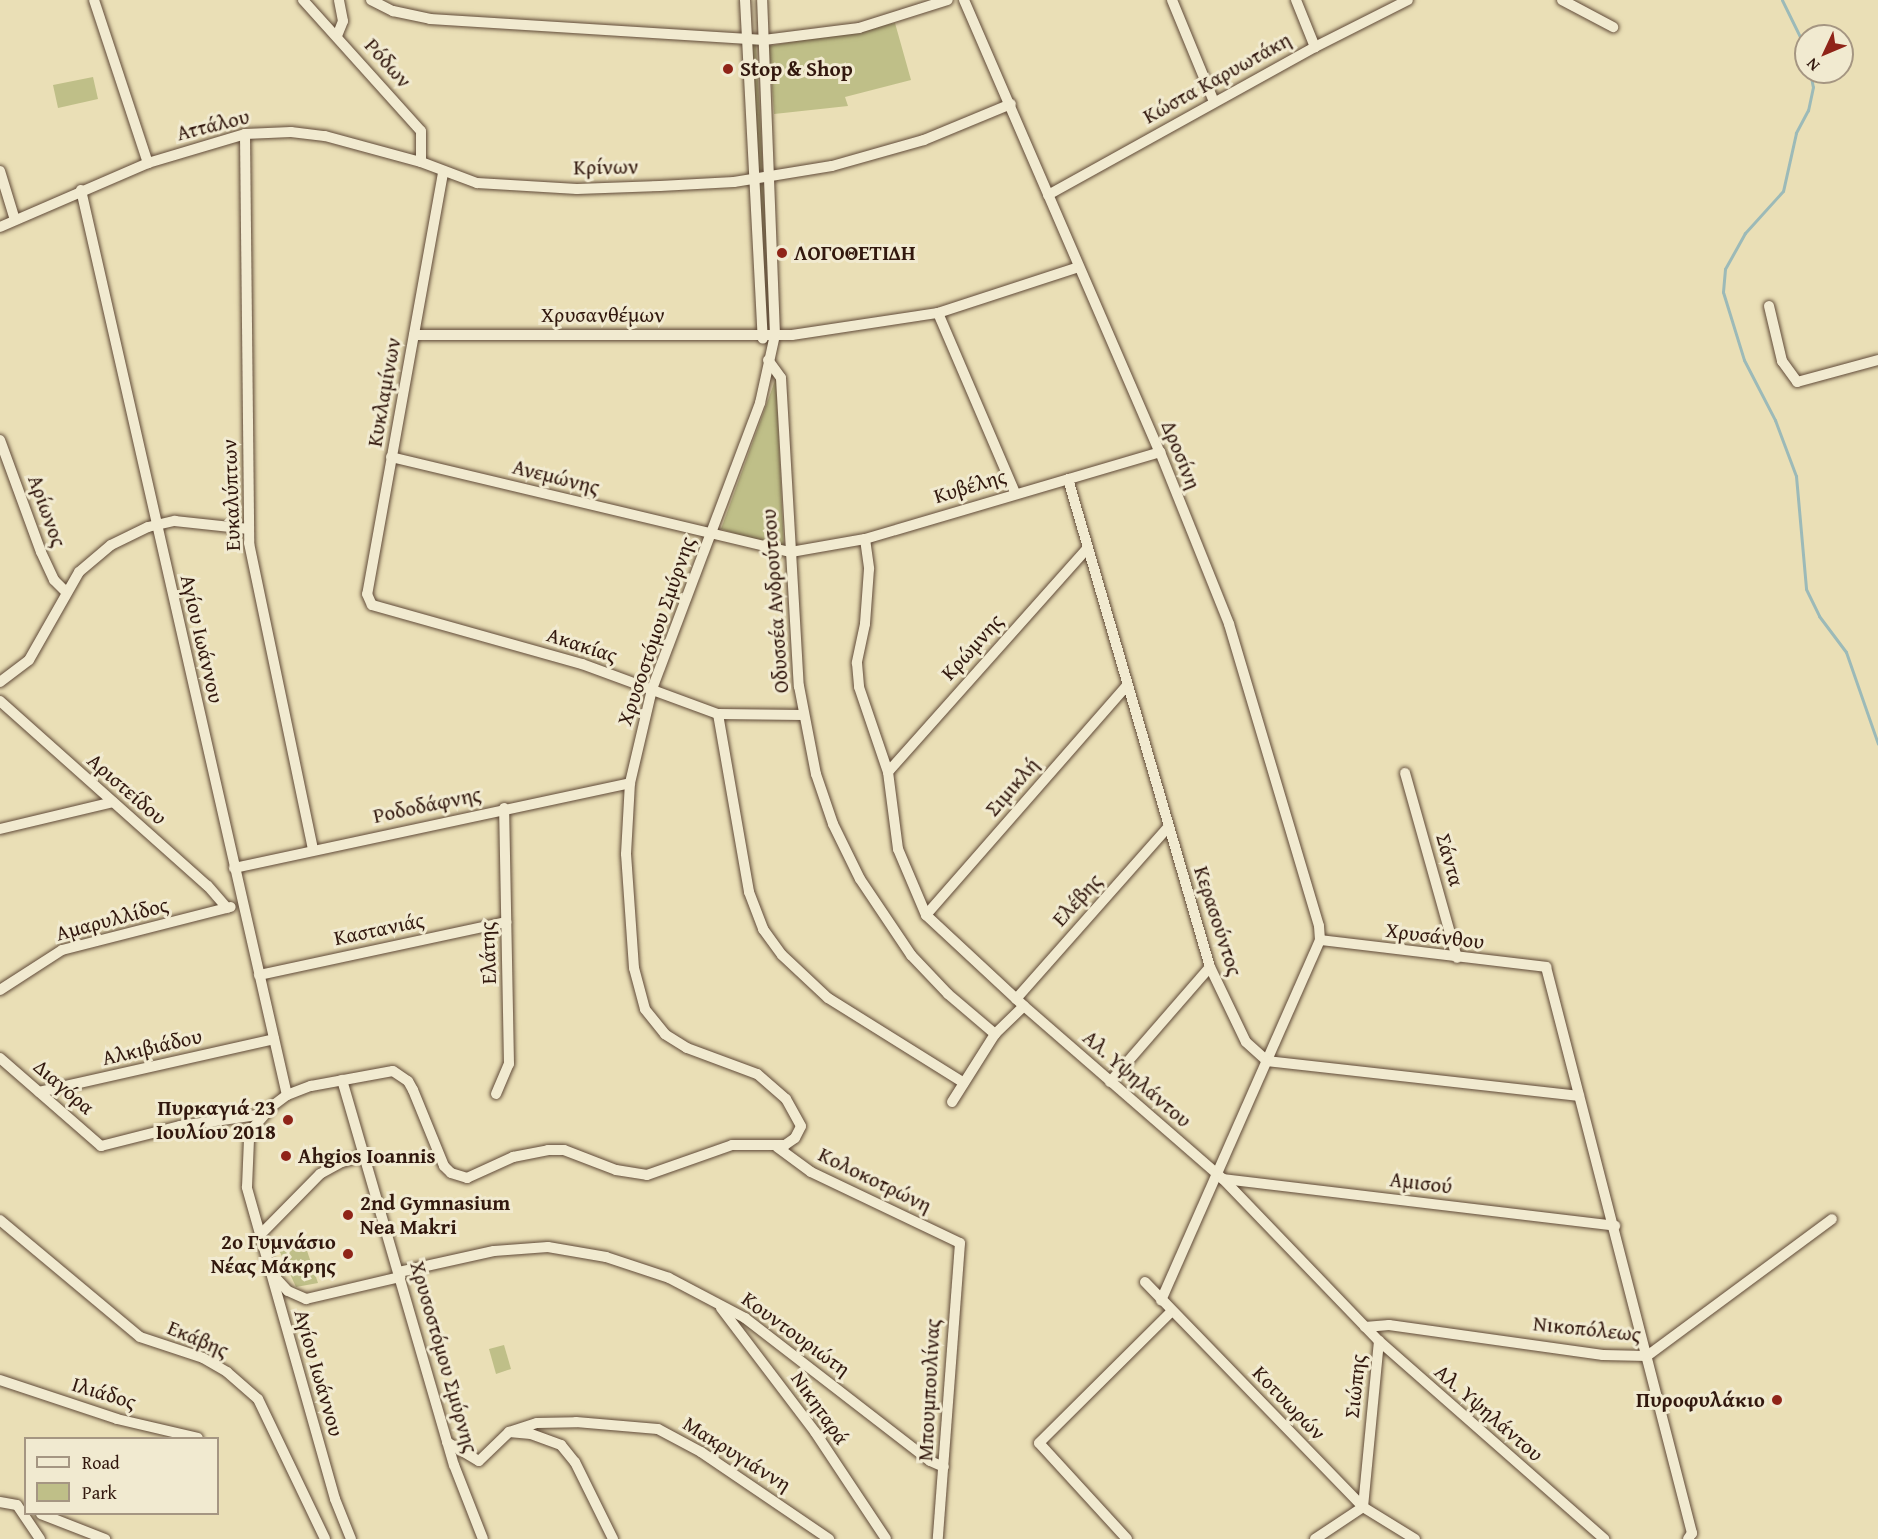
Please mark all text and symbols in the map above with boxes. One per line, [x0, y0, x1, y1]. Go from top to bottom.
north arrow [1794, 24, 1854, 84]
street label: Κώστα Καρυωτάκη [1139, 27, 1295, 129]
street label: Ρόδων [359, 33, 417, 93]
text: N [1800, 53, 1825, 77]
place label: Stop & Shop [740, 56, 853, 82]
marker: Stop & Shop [721, 62, 735, 76]
street label: Αττάλου [174, 104, 252, 146]
street label: Κρίνων [573, 154, 639, 180]
place label: ΛΟΓΟΘΕΤΙΔΗ [794, 240, 916, 266]
marker: ΛΟΓΟΘΕΤΙΔΗ [775, 246, 789, 260]
street label: Χρυσανθέμων [541, 302, 665, 328]
street label: Κυκλαμίνων [362, 335, 406, 449]
street label: Δροσίνη [1156, 417, 1206, 493]
street label: Ευκαλύπτων [216, 439, 246, 551]
street label: Ανεμώνης [510, 454, 602, 500]
street label: Κυβέλης [931, 463, 1009, 509]
street label: Αρίωνος [22, 472, 72, 550]
street label: Οδυσσέα Ανδρούτσου [756, 508, 794, 694]
street label: Χρυσοστόμου Σμύρνης [612, 533, 700, 729]
street label: Αγίου Ιωάννου [175, 572, 229, 706]
street label: Κρώμνης [936, 609, 1008, 685]
street label: Ακακίας [544, 622, 620, 668]
street label: Αριστείδου [82, 748, 172, 830]
street label: Σιμικλή [980, 753, 1044, 821]
street label: Ροδοδάφνης [371, 781, 483, 829]
street label: Σάντα [1430, 831, 1470, 889]
street label: Κερασούντος [1188, 863, 1248, 979]
street label: Ελέβης [1047, 869, 1107, 931]
street label: Αμαρυλλίδος [53, 892, 171, 946]
street label: Καστανιάς [332, 907, 426, 951]
street label: Χρυσάνθου [1384, 917, 1486, 955]
street label: Ελάτης [474, 921, 502, 985]
street label: Αλκιβιάδου [100, 1023, 204, 1071]
street label: Αλ. Υψηλάντου [1078, 1025, 1196, 1133]
street label: Διαγόρα [29, 1054, 99, 1120]
place label: Πυρκαγιά 23 Ιουλίου 2018 [156, 1095, 276, 1145]
marker: Πυρκαγιά 23 Ιουλίου 2018 [281, 1113, 295, 1127]
street label: Κολοκοτρώνη [814, 1142, 936, 1218]
place label: Ahgios Ioannis [298, 1143, 436, 1169]
marker: Ahgios Ioannis [279, 1149, 293, 1163]
street label: Αμισού [1388, 1167, 1454, 1199]
place label: 2nd Gymnasium Nea Makri [360, 1190, 510, 1240]
marker: 2nd Gymnasium Nea Makri [341, 1208, 355, 1222]
place label: 2ο Γυμνάσιο Νέας Μάκρης [211, 1229, 336, 1279]
marker: 2ο Γυμνάσιο Νέας Μάκρης [341, 1247, 355, 1261]
street label: Χρυσοστόμου Σμύρνης [405, 1258, 483, 1456]
street label: Κουντουριώτη [737, 1286, 855, 1382]
street label: Αγίου Ιωάννου [289, 1307, 349, 1439]
street label: Νικοπόλεως [1532, 1311, 1642, 1347]
street label: Εκάβης [164, 1315, 232, 1363]
street label: Μπουμπουλίνας [913, 1318, 945, 1462]
street label: Σιώπης [1339, 1353, 1371, 1419]
street label: Αλ. Υψηλάντου [1430, 1359, 1548, 1467]
street label: Κοτυωρών [1247, 1360, 1331, 1446]
street label: Νικηταρά [786, 1366, 854, 1450]
street label: Ιλιάδος [69, 1371, 139, 1415]
place label: Πυροφυλάκιο [1636, 1387, 1765, 1413]
marker: Πυροφυλάκιο [1770, 1393, 1784, 1407]
street label: Μακρυγιάννη [679, 1411, 795, 1497]
legend [24, 1437, 219, 1515]
text: Road [82, 1449, 120, 1476]
text: Park [82, 1479, 117, 1506]

